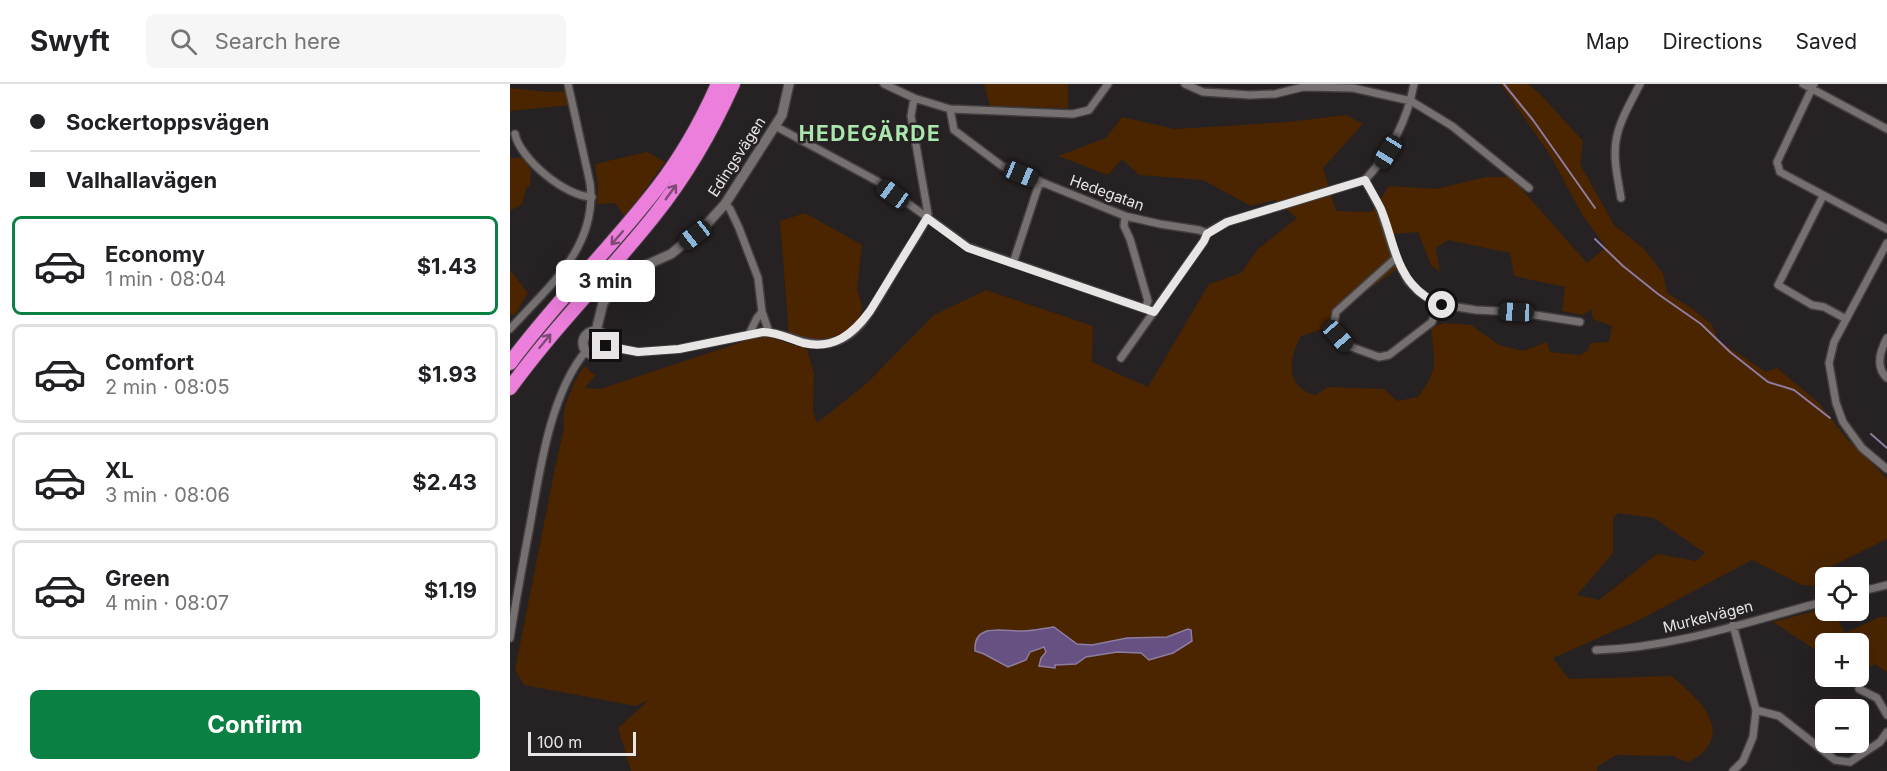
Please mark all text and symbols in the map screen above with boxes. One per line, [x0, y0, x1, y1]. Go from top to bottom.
search box [146, 14, 566, 68]
text: Swyft [30, 24, 110, 58]
icon: search [167, 25, 200, 58]
text: Search here [215, 28, 340, 54]
text: Map [1586, 29, 1629, 54]
text: Directions [1662, 29, 1763, 54]
text: Saved [1796, 29, 1857, 54]
text: Sockertoppsvägen [66, 109, 269, 135]
street label: Edingsvägen [704, 113, 769, 200]
district label: HEDEGÄRDE [799, 120, 941, 146]
car [1371, 132, 1405, 172]
car [1001, 159, 1041, 189]
text: Valhallavägen [66, 167, 217, 193]
street label: Hedegatan [1067, 170, 1147, 215]
car [873, 176, 913, 212]
one-way arrow [665, 185, 677, 201]
car [675, 217, 715, 253]
one-way arrow [610, 230, 624, 245]
icon: car [33, 239, 87, 293]
text: Economy [105, 241, 205, 267]
text: $1.43 [417, 253, 477, 279]
callout: 3 min [556, 259, 656, 301]
text: 1 min · 08:04 [105, 267, 226, 291]
text: 3 min [579, 269, 632, 293]
route start [1428, 291, 1455, 318]
car [1498, 302, 1534, 322]
car [1319, 317, 1357, 355]
route end [592, 332, 619, 359]
one-way arrow [539, 333, 552, 349]
icon: car [33, 347, 87, 401]
text: Comfort [105, 349, 194, 375]
text: $1.93 [418, 361, 477, 387]
text: 2 min · 08:05 [105, 375, 230, 399]
icon: car [33, 455, 87, 509]
text: XL [105, 457, 134, 483]
text: $2.43 [412, 469, 477, 495]
text: 3 min · 08:06 [105, 483, 230, 507]
icon: car [33, 563, 87, 617]
text: Green [105, 565, 170, 591]
map controls [1815, 567, 1869, 753]
button: locate [1815, 567, 1869, 621]
text: $1.19 [424, 577, 477, 603]
text: 4 min · 08:07 [105, 591, 229, 615]
street label: Murkelvägen [1661, 596, 1755, 637]
button: + [1815, 633, 1869, 687]
button: Confirm [30, 690, 480, 759]
button: − [1815, 699, 1869, 753]
scale bar [528, 729, 636, 756]
text: 100 m [537, 732, 582, 752]

